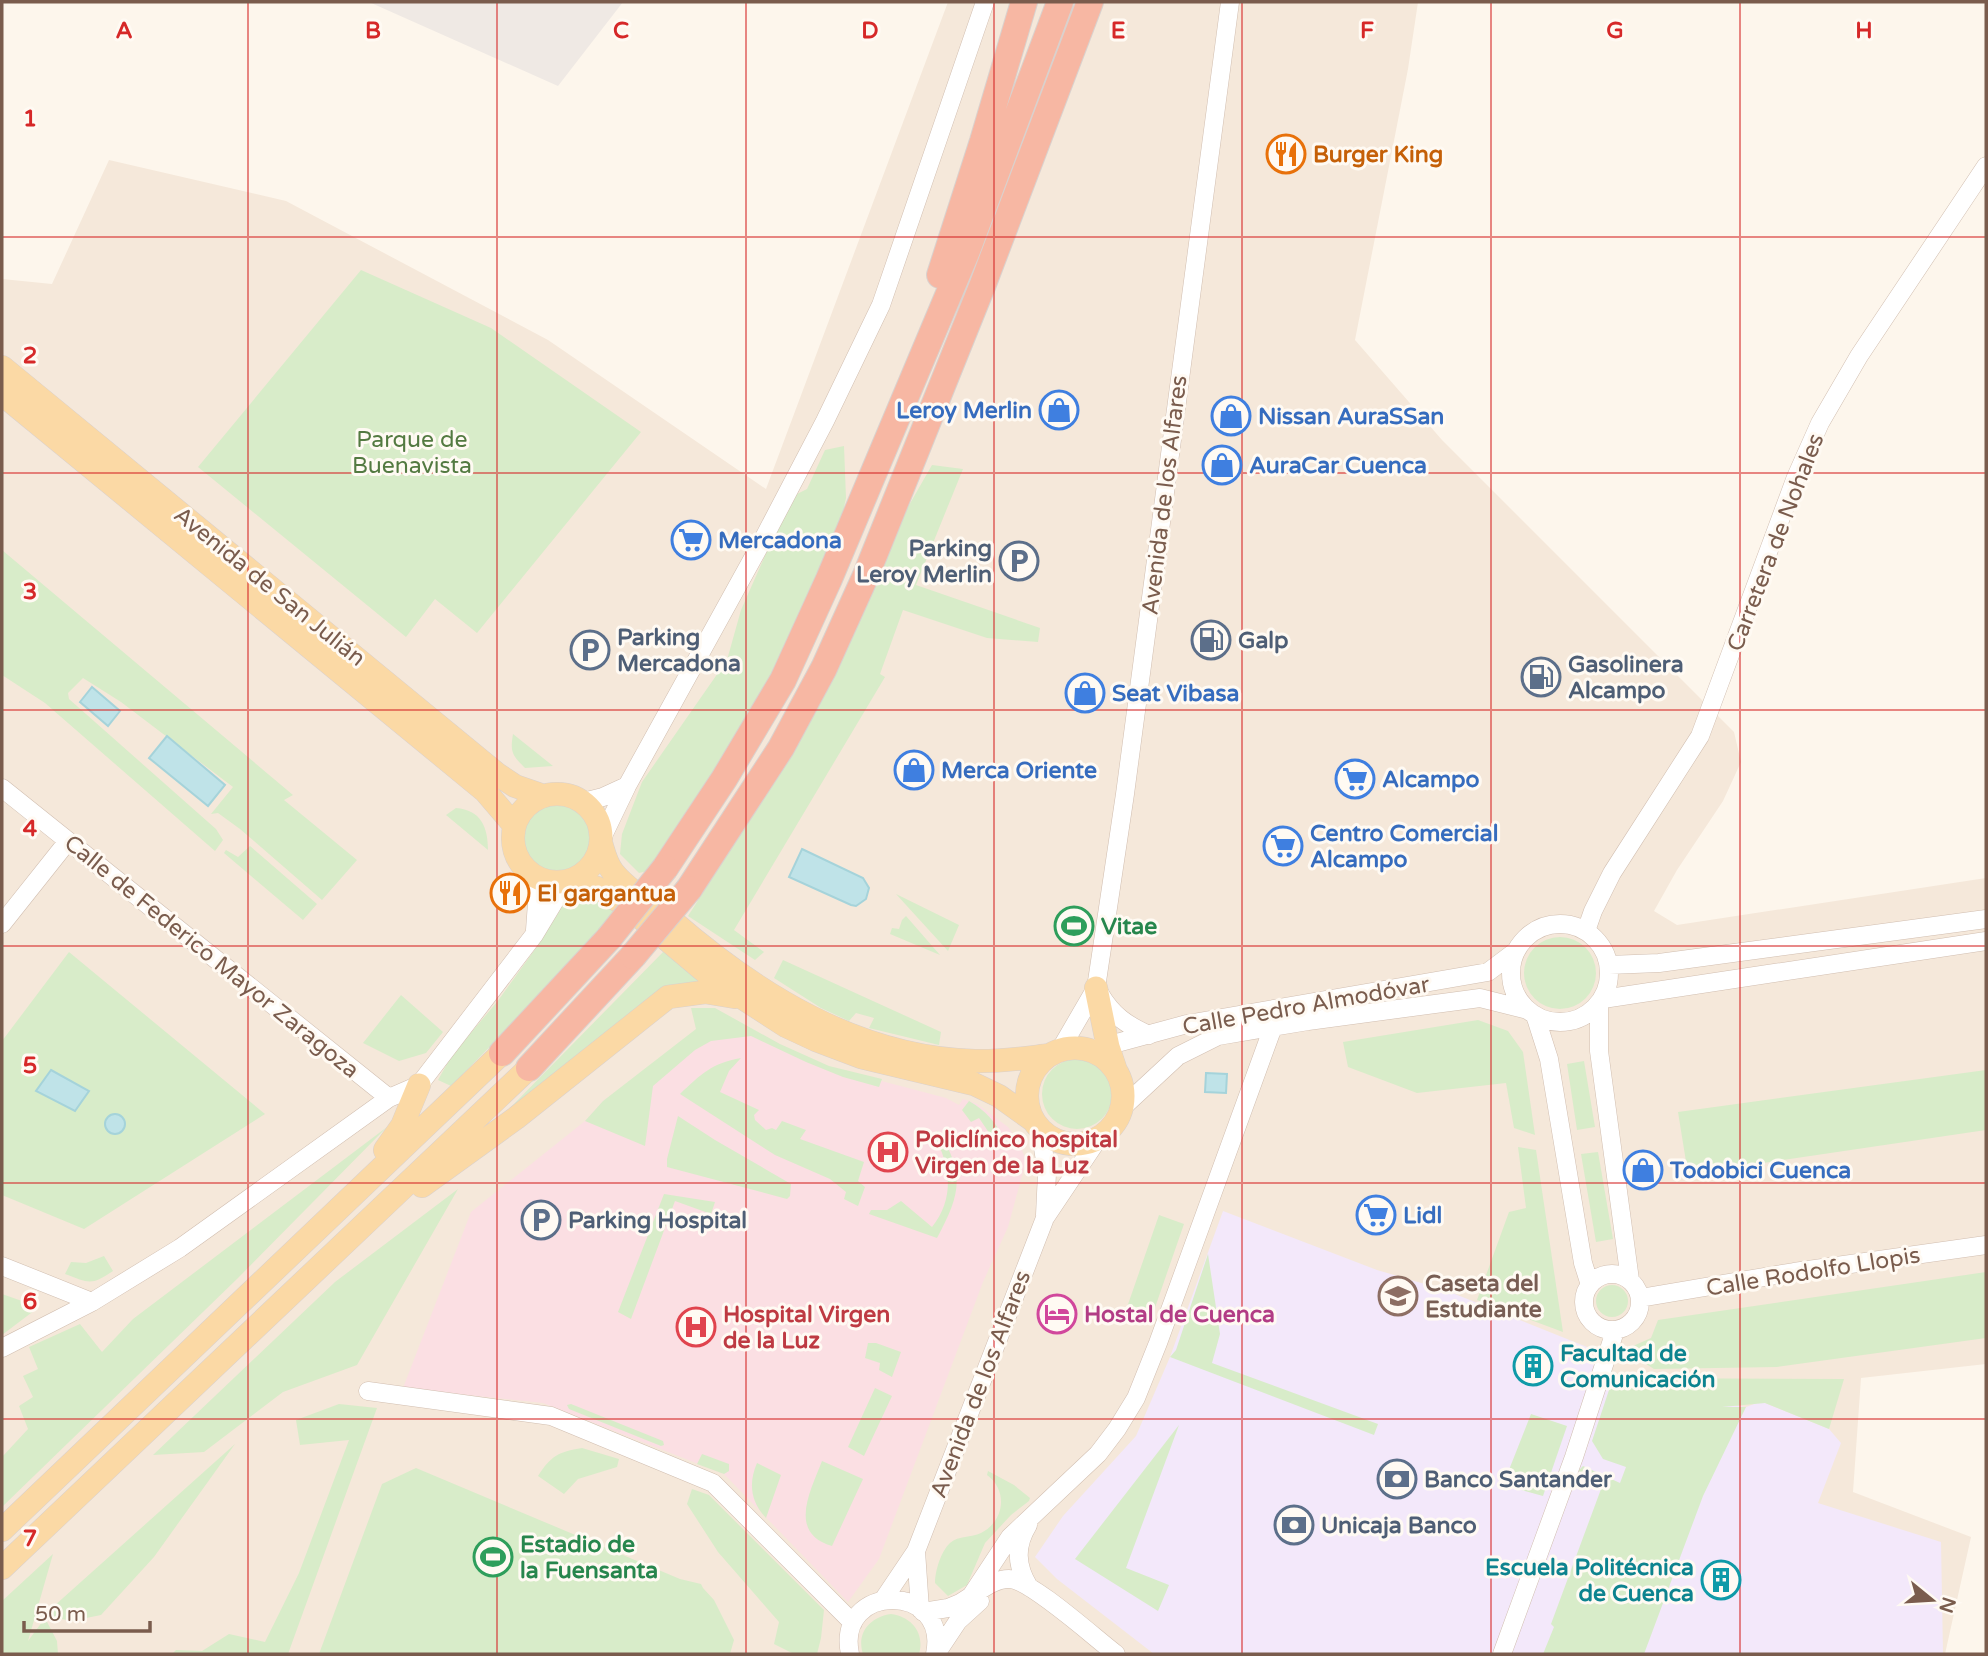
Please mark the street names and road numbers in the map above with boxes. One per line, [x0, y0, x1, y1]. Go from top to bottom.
street label: Avenida de los Alfares [1136, 374, 1194, 617]
street label: Carretera de Nohales [1721, 430, 1830, 655]
street label: Avenida de San Julián [168, 501, 371, 673]
street label: Calle de Federico Mayor Zaragoza [58, 829, 364, 1084]
street label: Calle Pedro Almodóvar [1180, 970, 1432, 1042]
street label: Calle Rodolfo Llopis [1704, 1241, 1922, 1303]
street label: Avenida de los Alfares [925, 1267, 1037, 1502]

